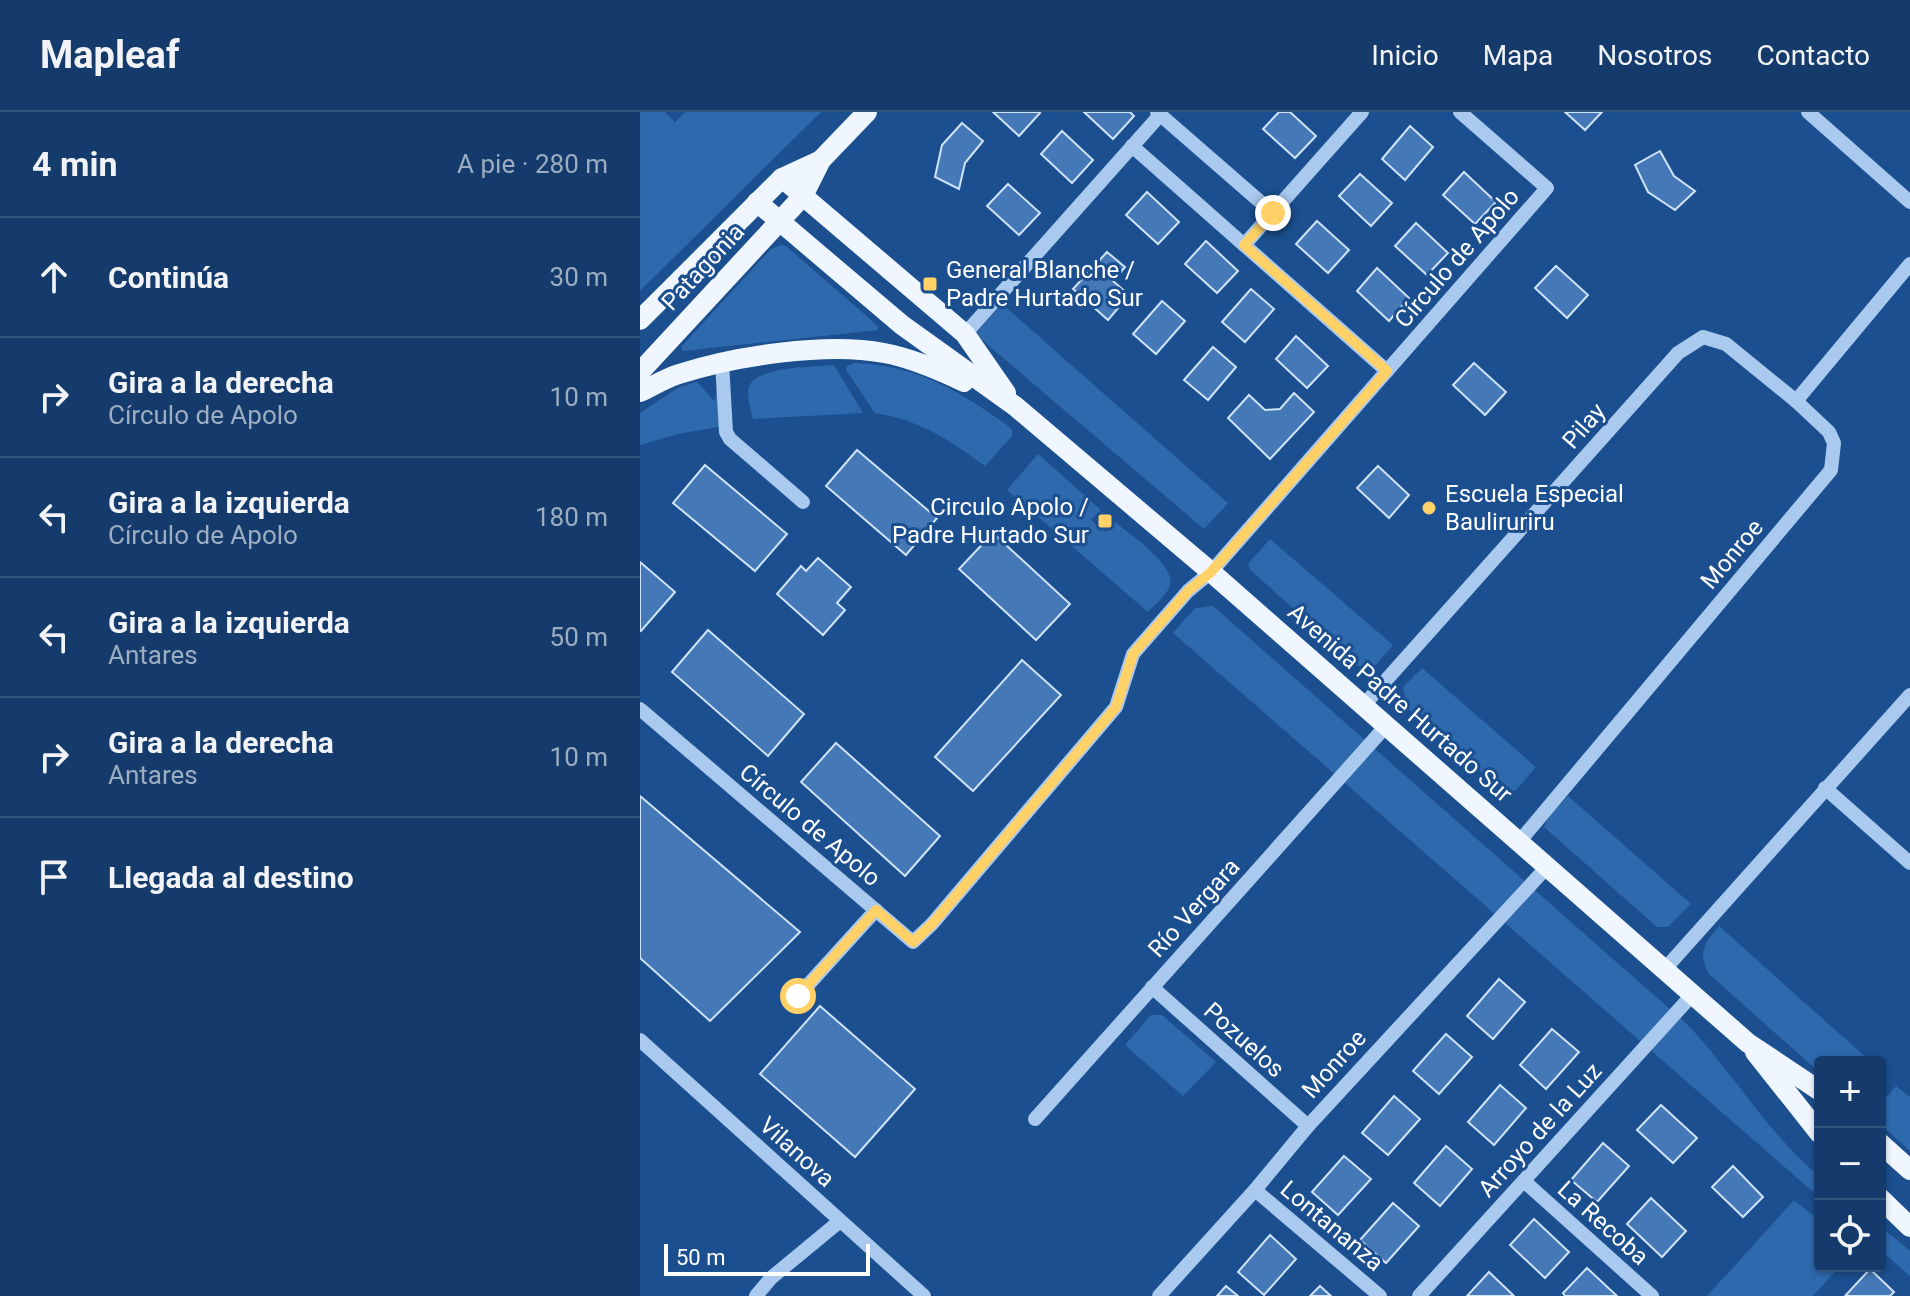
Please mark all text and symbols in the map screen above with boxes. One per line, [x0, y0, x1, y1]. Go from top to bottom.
text: Mapleaf [40, 33, 180, 77]
text: Inicio [1371, 39, 1439, 72]
text: Mapa [1483, 39, 1553, 72]
text: Nosotros [1597, 39, 1712, 72]
text: Contacto [1756, 39, 1870, 72]
text: 4 min [32, 144, 117, 184]
text: A pie · 280 m [457, 149, 608, 179]
street label: Círculo de Apolo [1389, 183, 1525, 333]
route end [1255, 195, 1291, 231]
street label: Patagonia [656, 218, 750, 316]
icon: ahead [32, 255, 76, 299]
place label: General Blanche / Padre Hurtado Sur [946, 256, 1143, 312]
text: Continúa [108, 260, 229, 295]
text: 30 m [550, 262, 608, 292]
marker: General Blanche / Padre Hurtado Sur [921, 275, 939, 293]
text: Gira a la derecha [108, 365, 334, 400]
icon: right [32, 375, 76, 419]
text: 10 m [550, 382, 608, 412]
street label: Pilay [1557, 397, 1612, 454]
text: Círculo de Apolo [108, 400, 298, 430]
place label: Escuela Especial Bauliruriru [1445, 480, 1624, 536]
text: Gira a la izquierda [108, 485, 350, 520]
place label: Circulo Apolo / Padre Hurtado Sur [892, 493, 1089, 549]
icon: left [32, 495, 76, 539]
marker: Escuela Especial Bauliruriru [1420, 499, 1438, 517]
text: 180 m [535, 502, 608, 532]
marker: Circulo Apolo / Padre Hurtado Sur [1096, 512, 1114, 530]
street label: Monroe [1695, 514, 1769, 594]
text: Círculo de Apolo [108, 520, 298, 550]
street label: Avenida Padre Hurtado Sur [1282, 598, 1518, 808]
text: Gira a la izquierda [108, 605, 350, 640]
icon: left [32, 615, 76, 659]
text: 50 m [550, 622, 608, 652]
text: Antares [108, 640, 198, 670]
text: Gira a la derecha [108, 725, 334, 760]
icon: right [32, 735, 76, 779]
text: 10 m [550, 742, 608, 772]
street label: Círculo de Apolo [734, 758, 886, 892]
text: Antares [108, 760, 198, 790]
street label: Río Vergara [1142, 853, 1246, 963]
icon: arrive [32, 855, 76, 899]
text: Llegada al destino [108, 860, 354, 895]
route start [780, 978, 816, 1014]
street label: Pozuelos [1198, 997, 1290, 1083]
street label: Monroe [1296, 1024, 1372, 1104]
map controls [1814, 1056, 1886, 1272]
button: + [1814, 1056, 1886, 1128]
street label: Arroyo de la Luz [1473, 1057, 1608, 1203]
street label: Vilanova [754, 1111, 840, 1193]
button: − [1814, 1128, 1886, 1200]
street label: Lontananza [1275, 1175, 1389, 1277]
street label: La Recoba [1552, 1175, 1654, 1271]
button: locate [1814, 1200, 1886, 1272]
scale bar [664, 1240, 870, 1276]
text: 50 m [676, 1245, 725, 1270]

